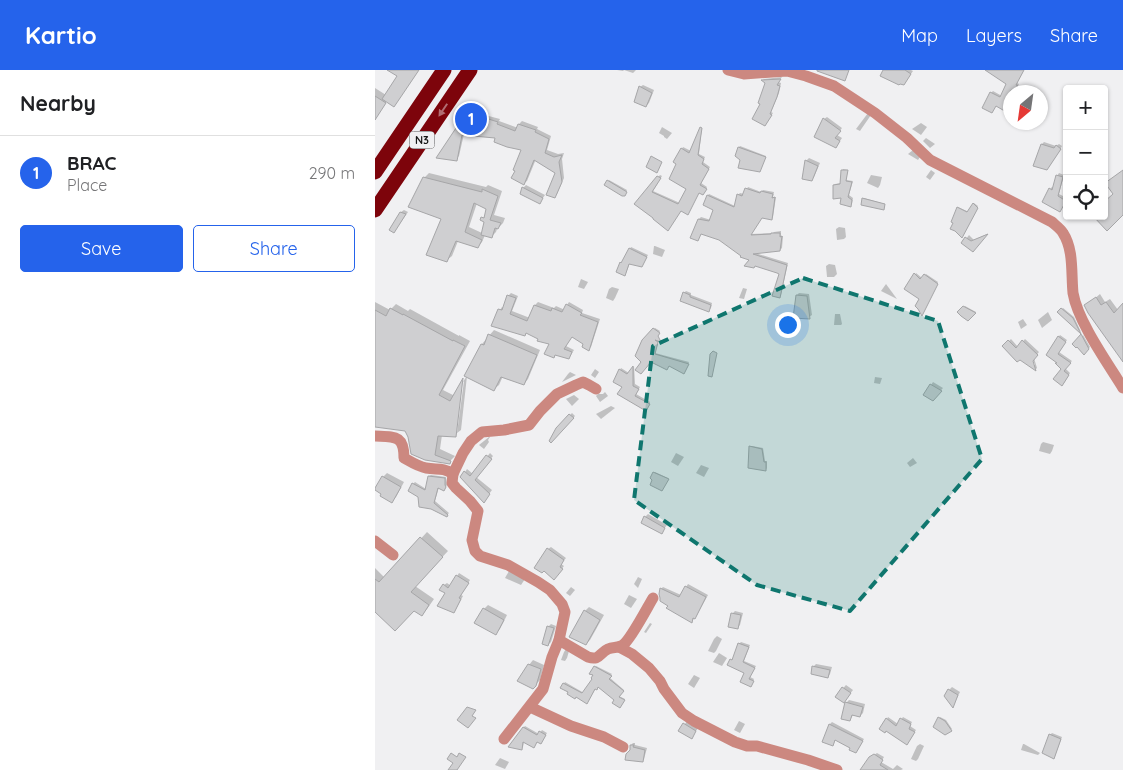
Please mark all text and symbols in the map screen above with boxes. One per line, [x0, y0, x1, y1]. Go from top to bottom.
text: Kartio [25, 20, 97, 50]
text: Map [901, 24, 938, 47]
text: Layers [966, 24, 1022, 47]
text: Share [1050, 24, 1098, 47]
north arrow [1003, 85, 1048, 130]
map controls [1063, 85, 1108, 220]
button: + [1063, 85, 1108, 130]
text: Nearby [20, 90, 96, 116]
pin: 1 [455, 100, 487, 138]
one-way arrow [438, 104, 448, 117]
button: − [1063, 130, 1108, 175]
road number: N3 [409, 132, 435, 148]
text: BRAC [67, 151, 116, 175]
text: 1 [33, 163, 39, 183]
text: 290 m [309, 163, 355, 183]
text: Place [67, 175, 107, 195]
button: locate [1063, 175, 1108, 220]
button: Save [20, 225, 183, 272]
button: Share [193, 225, 355, 272]
your location [775, 312, 801, 338]

